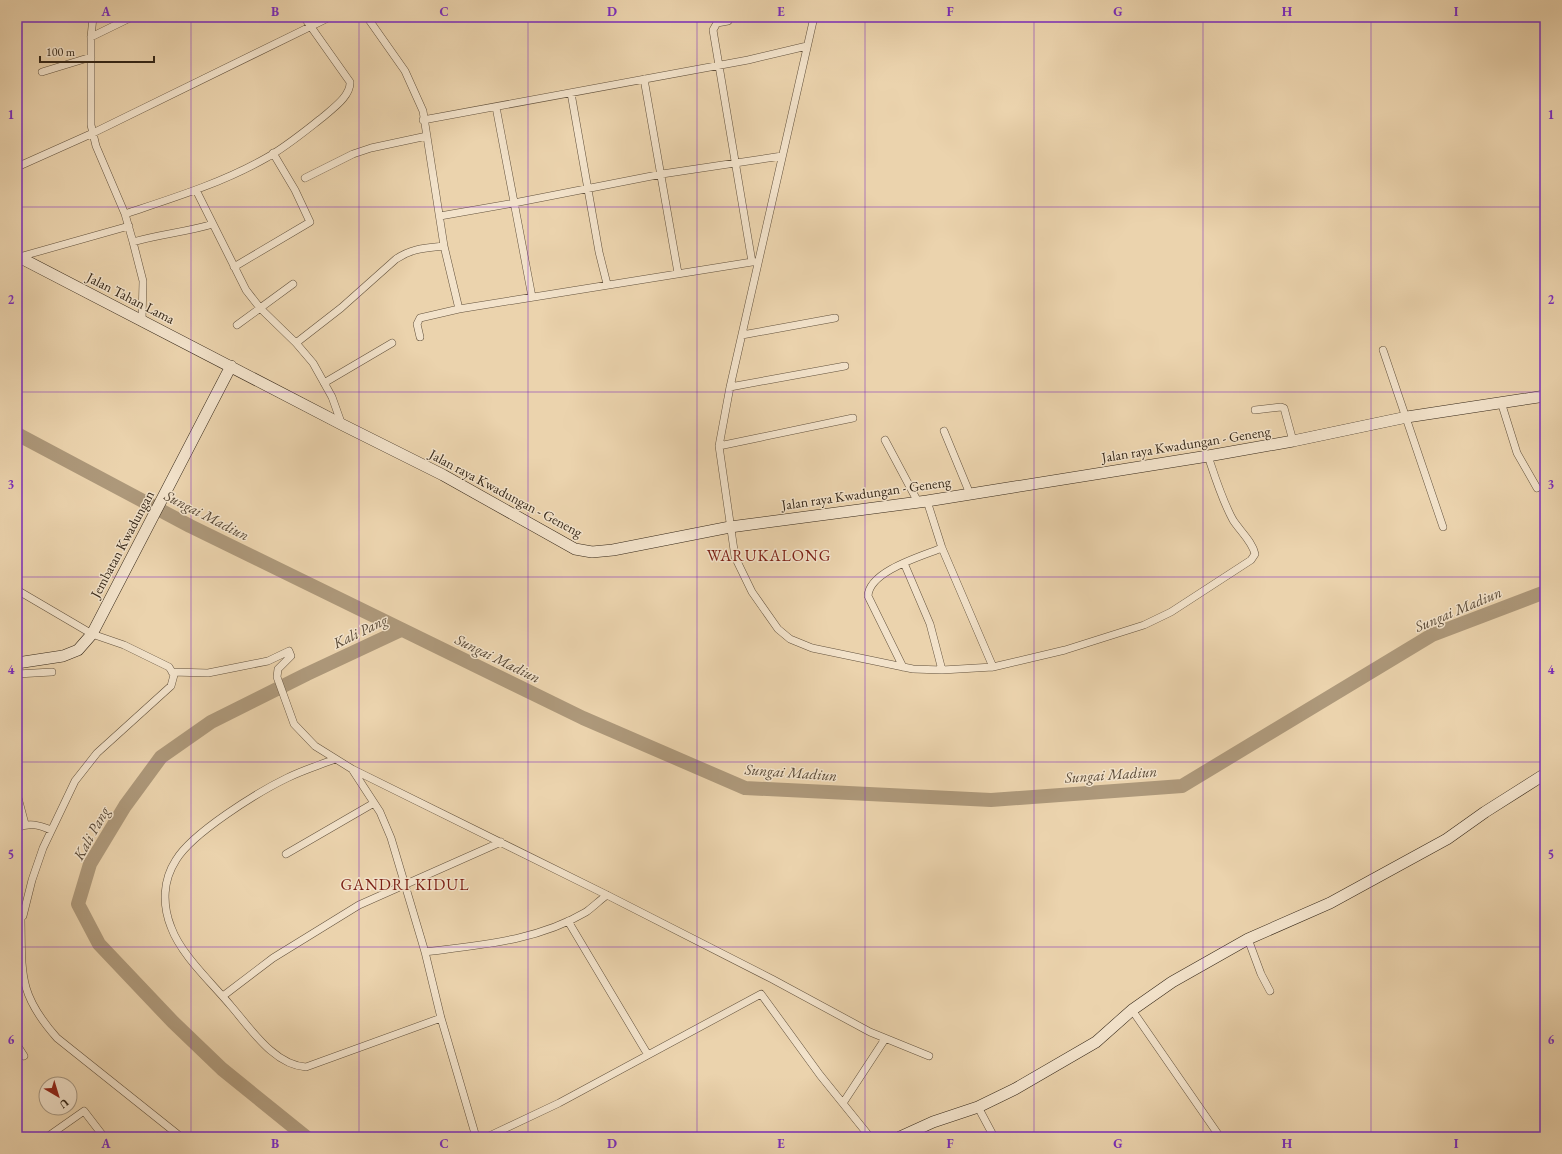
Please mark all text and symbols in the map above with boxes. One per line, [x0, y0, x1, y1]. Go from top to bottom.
text: A [100, 3, 111, 20]
text: B [271, 3, 279, 20]
text: C [439, 3, 449, 20]
text: D [607, 3, 617, 20]
text: E [777, 3, 785, 20]
text: F [946, 3, 954, 20]
text: G [1113, 3, 1123, 20]
text: H [1282, 3, 1293, 20]
text: I [1454, 3, 1459, 20]
scale bar [40, 38, 154, 64]
text: 100 m [46, 44, 76, 60]
text: 1 [8, 106, 15, 123]
text: 1 [1548, 106, 1555, 123]
street label: Jalan Tahan Lama [83, 268, 178, 328]
text: 2 [8, 291, 15, 308]
text: 2 [1548, 291, 1555, 308]
street label: Jalan raya Kwadungan - Geneng [1099, 422, 1273, 466]
street label: Jalan raya Kwadungan - Geneng [425, 444, 586, 541]
street label: Jalan raya Kwadungan - Geneng [779, 472, 953, 514]
text: 3 [8, 476, 15, 493]
text: 3 [1548, 476, 1555, 493]
water label: Sungai Madiun [161, 485, 253, 544]
street label: Jembatan Kwadungan [86, 487, 158, 602]
district label: WARUKALONG [707, 545, 831, 566]
water label: Sungai Madiun [1411, 582, 1504, 636]
water label: Kali Pang [329, 609, 391, 653]
water label: Sungai Madiun [451, 629, 544, 687]
text: 4 [8, 661, 15, 678]
text: 4 [1548, 661, 1555, 678]
water label: Sungai Madiun [743, 759, 838, 785]
water label: Sungai Madiun [1063, 761, 1158, 787]
water label: Kali Pang [68, 802, 114, 864]
text: 5 [8, 846, 14, 863]
text: 5 [1548, 846, 1554, 863]
district label: GANDRI KIDUL [340, 874, 470, 895]
text: 6 [8, 1031, 15, 1048]
text: 6 [1548, 1031, 1555, 1048]
north arrow [38, 1076, 78, 1116]
text: U [56, 1096, 72, 1112]
text: A [100, 1135, 111, 1152]
text: B [271, 1135, 279, 1152]
text: C [439, 1135, 449, 1152]
text: D [607, 1135, 617, 1152]
text: E [777, 1135, 785, 1152]
text: F [946, 1135, 954, 1152]
text: G [1113, 1135, 1123, 1152]
text: H [1282, 1135, 1293, 1152]
text: I [1454, 1135, 1459, 1152]

